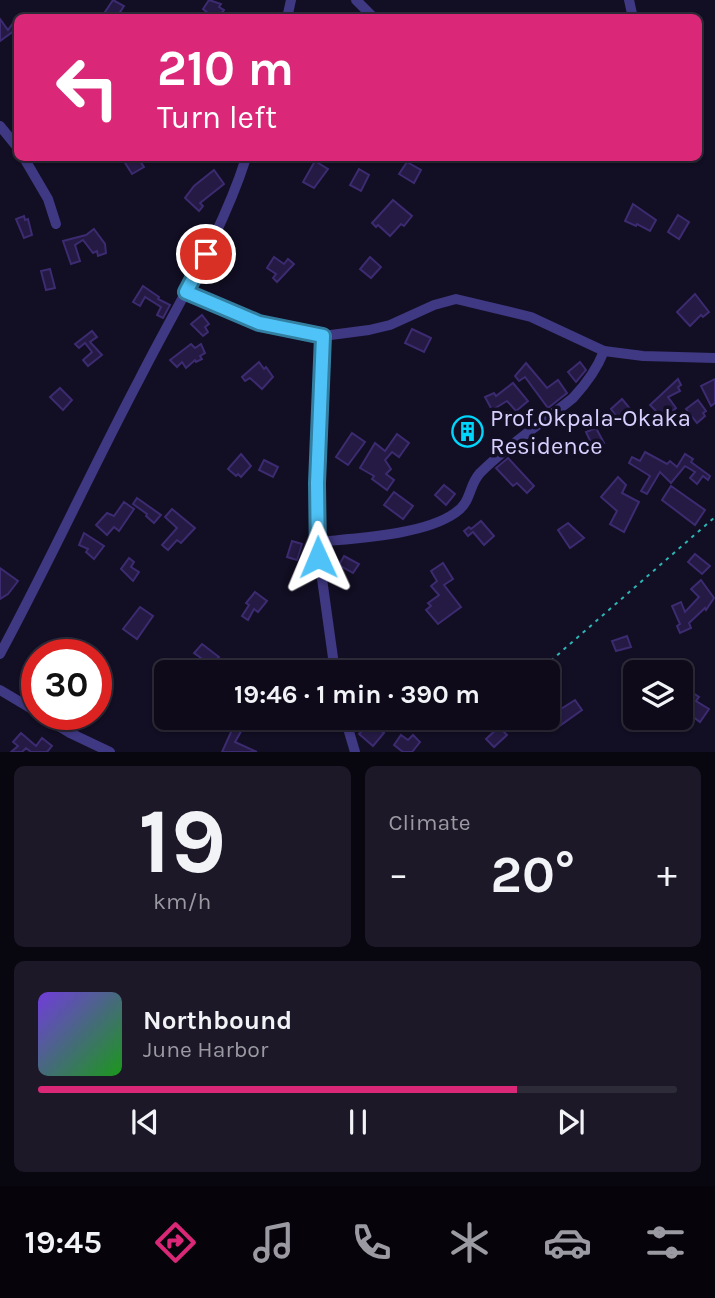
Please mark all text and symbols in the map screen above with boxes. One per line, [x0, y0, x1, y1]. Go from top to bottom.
text: 210 m [157, 40, 294, 97]
icon: left [42, 42, 133, 133]
text: Turn left [157, 99, 277, 136]
pin [176, 224, 236, 284]
icon: arrive [187, 235, 225, 273]
place label: Prof.Okpala-Okaka Residence [490, 404, 691, 460]
building icon: Prof.Okpala-Okaka Residence [450, 415, 484, 449]
position arrow [281, 520, 355, 594]
speed limit sign: 30 [21, 639, 112, 730]
map controls [623, 660, 693, 730]
button: layers [623, 660, 693, 730]
text: 19:46 · 1 min · 390 m [234, 679, 480, 710]
text: 19 [138, 789, 226, 895]
text: Climate [389, 809, 471, 836]
text: 20° [490, 844, 575, 905]
text: − [389, 852, 408, 897]
text: + [657, 852, 677, 897]
text: km/h [153, 888, 211, 915]
text: Northbound [143, 1005, 292, 1036]
text: June Harbor [143, 1036, 268, 1063]
icon: previous [126, 1103, 164, 1141]
icon: pause [339, 1103, 377, 1141]
icon: next [552, 1103, 590, 1141]
icon: directions [151, 1218, 200, 1267]
icon: music [249, 1218, 298, 1267]
icon: phone [347, 1218, 396, 1267]
icon: climate [445, 1218, 494, 1267]
icon: car [543, 1218, 592, 1267]
icon: filters [641, 1218, 690, 1267]
text: 19:45 [25, 1224, 102, 1261]

